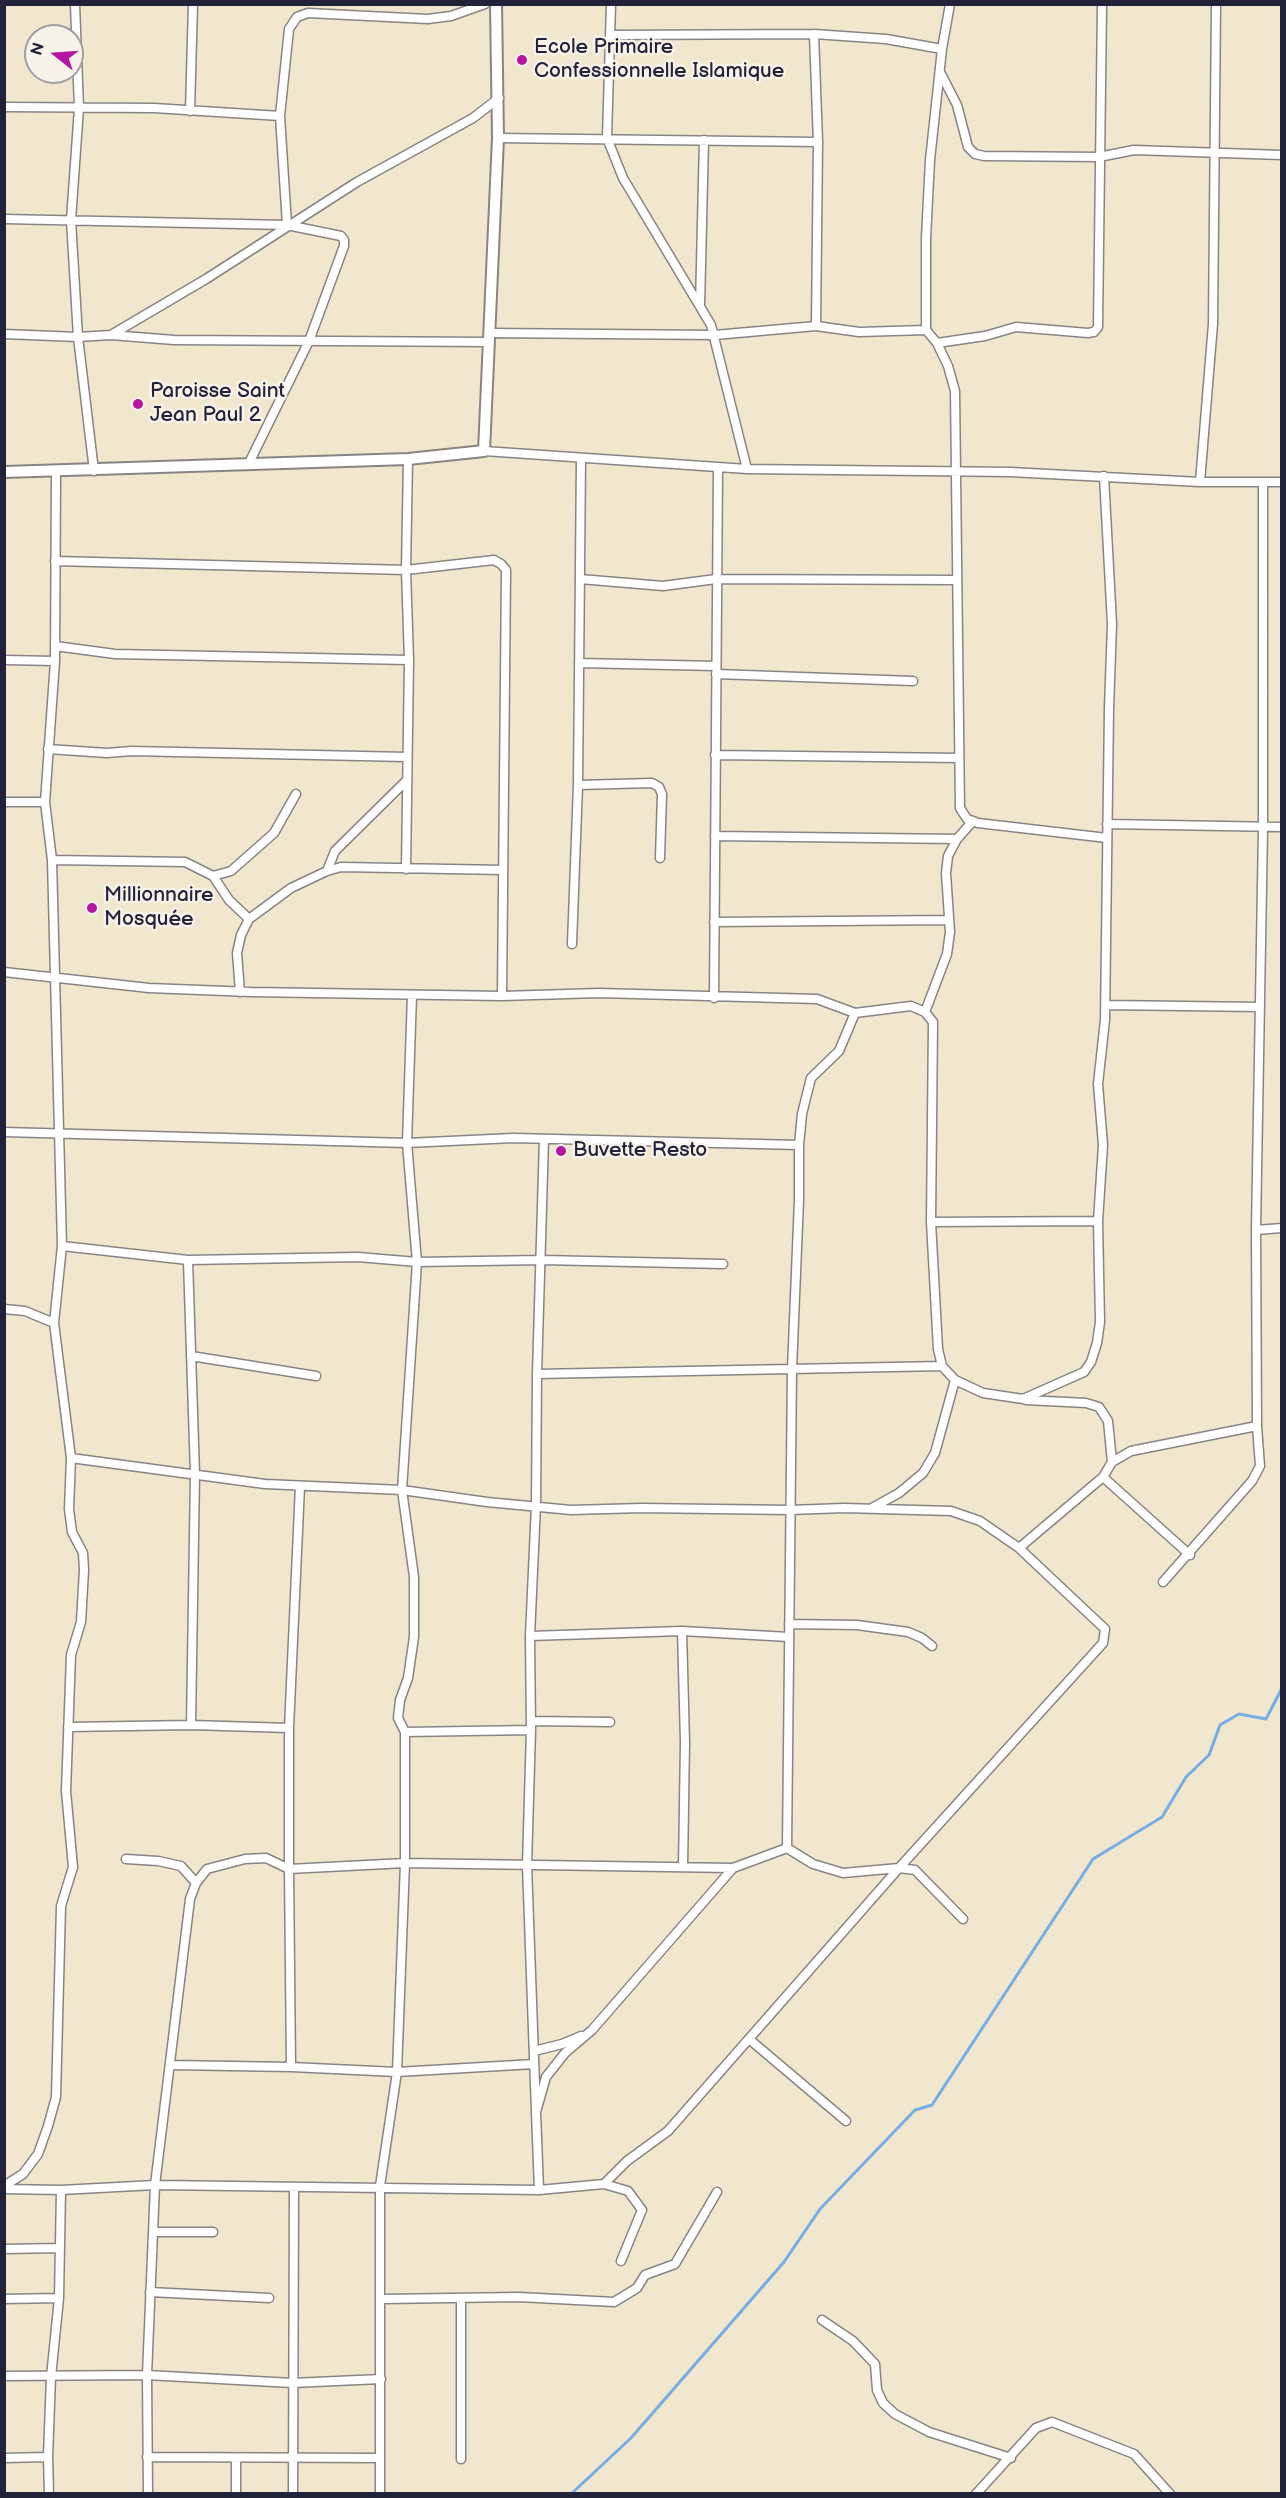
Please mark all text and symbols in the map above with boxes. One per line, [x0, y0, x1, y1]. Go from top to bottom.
north arrow [24, 24, 84, 84]
place label: Ecole Primaire Confessionnelle Islamique [534, 35, 784, 85]
text: N [27, 41, 49, 58]
marker: Ecole Primaire Confessionnelle Islamique [515, 53, 529, 67]
place label: Paroisse Saint Jean Paul 2 [150, 379, 285, 429]
marker: Paroisse Saint Jean Paul 2 [131, 397, 145, 411]
place label: Millionnaire Mosquée [104, 883, 213, 933]
marker: Millionnaire Mosquée [85, 901, 99, 915]
place label: Buvette Resto [573, 1138, 707, 1164]
marker: Buvette Resto [554, 1144, 568, 1158]

